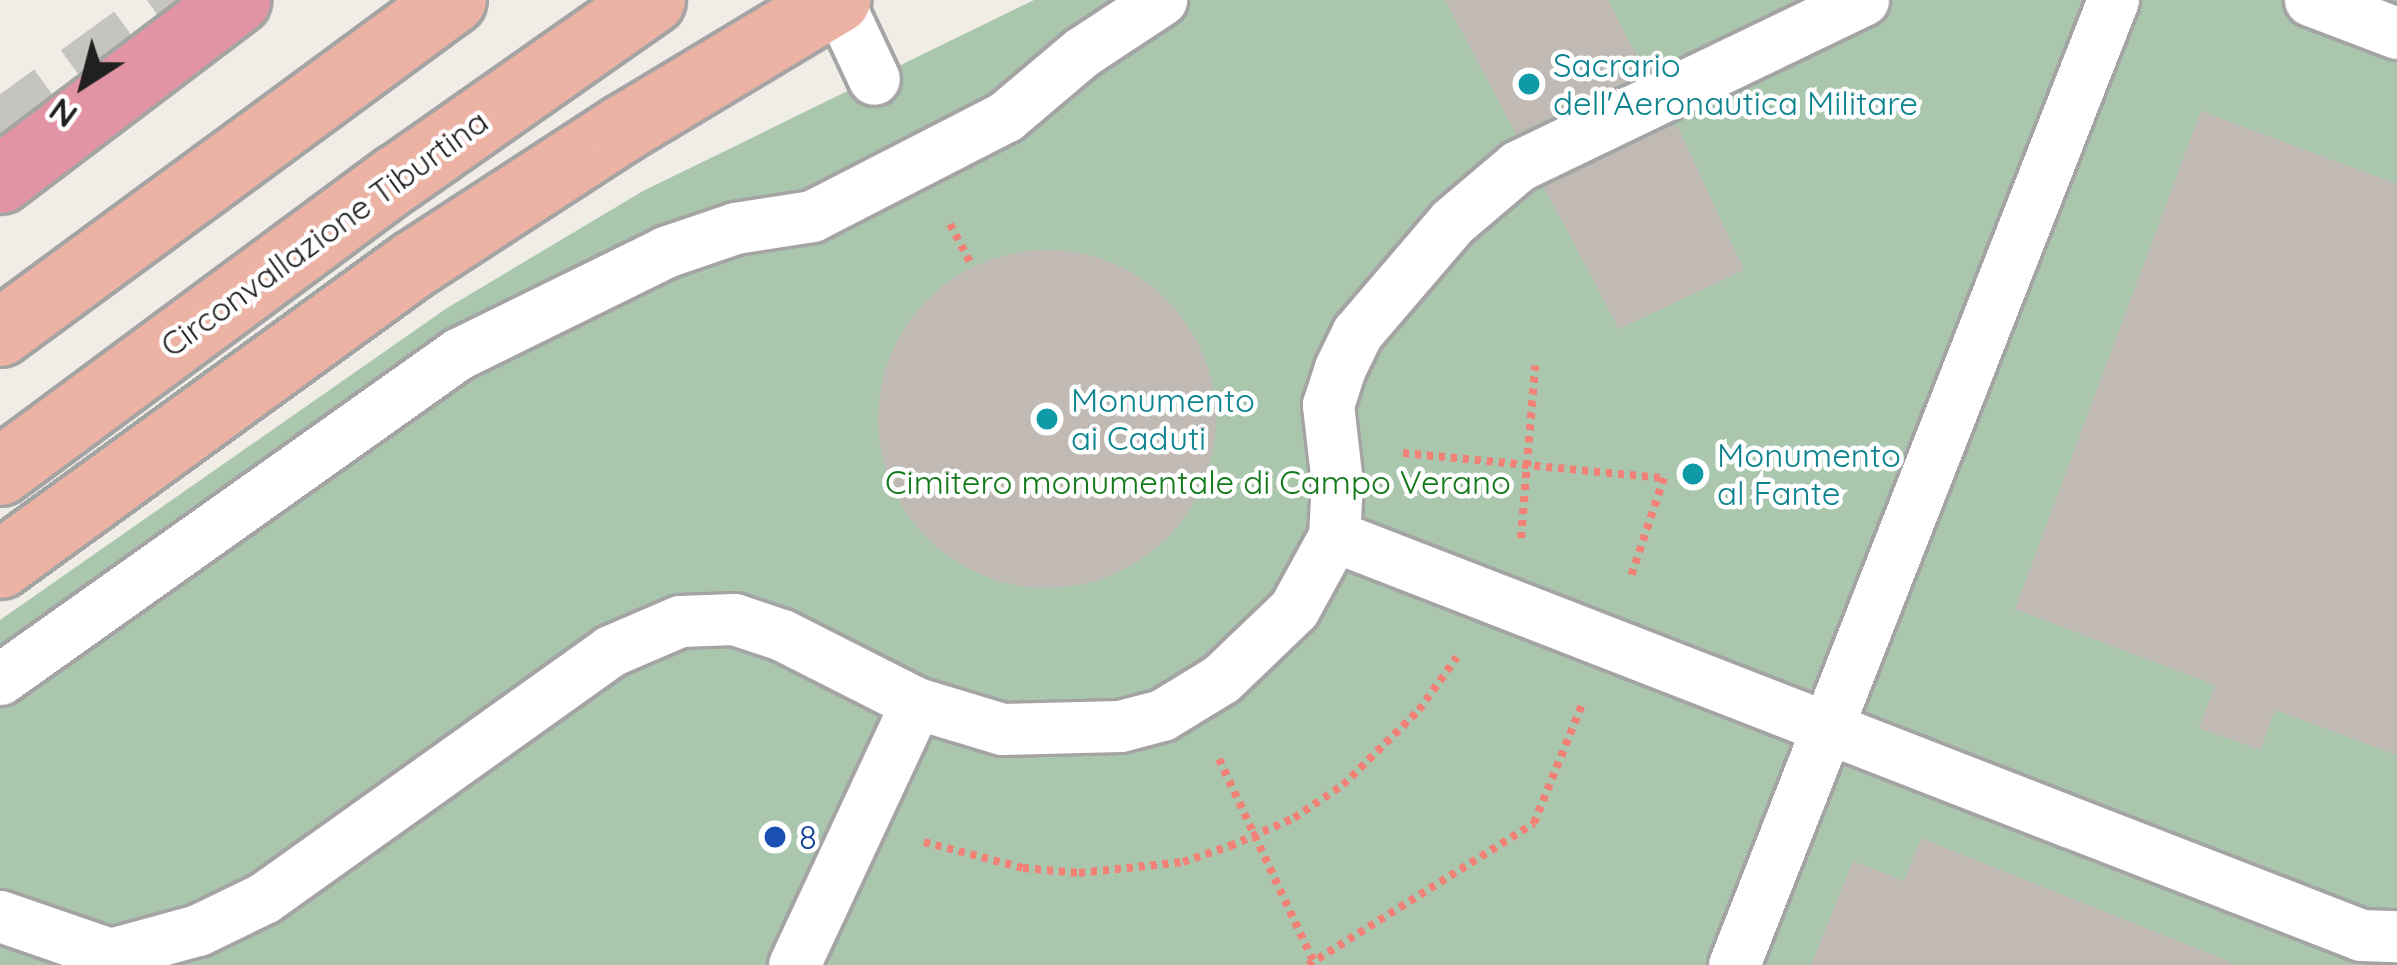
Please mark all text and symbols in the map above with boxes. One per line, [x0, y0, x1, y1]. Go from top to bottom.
north arrow [24, 24, 144, 144]
place label: Sacrario dell'Aeronautica Militare [1553, 45, 1918, 123]
marker: Sacrario dell'Aeronautica Militare [1516, 71, 1542, 97]
text: N [41, 90, 84, 137]
street label: Circonvallazione Tiburtina [153, 101, 495, 365]
place label: Monumento ai Caduti [1071, 380, 1255, 458]
marker: Monumento ai Caduti [1034, 406, 1060, 432]
place label: Monumento al Fante [1717, 435, 1901, 513]
marker: Monumento al Fante [1680, 461, 1706, 487]
park label: Cimitero monumentale di Campo Verano [885, 462, 1511, 502]
place label: 8 [799, 817, 817, 857]
marker: 8 [762, 824, 788, 850]

